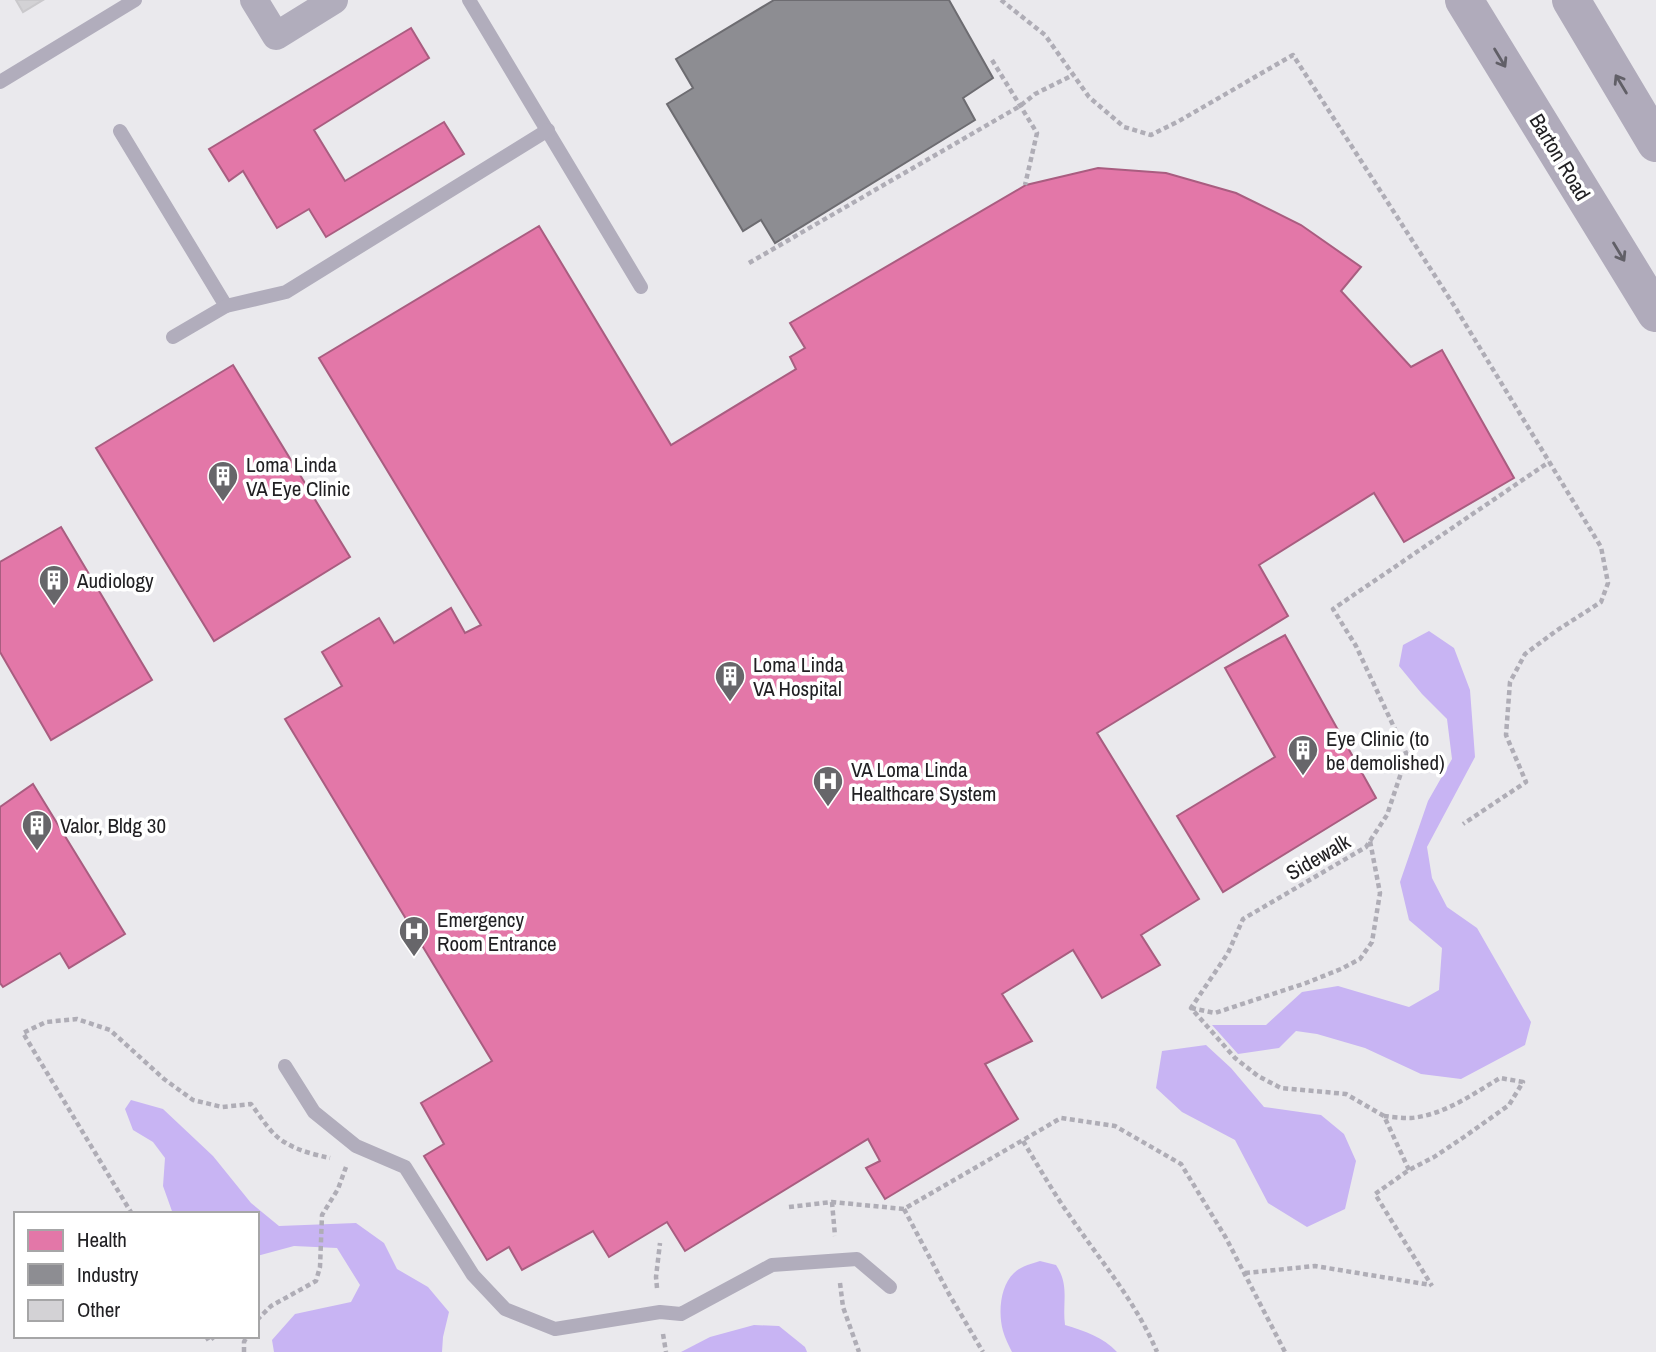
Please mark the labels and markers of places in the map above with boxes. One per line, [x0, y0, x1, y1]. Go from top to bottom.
place label: Loma Linda VA Eye Clinic [246, 450, 350, 503]
building icon: Loma Linda VA Eye Clinic [206, 459, 240, 503]
building icon: Audiology [37, 563, 71, 607]
place label: Audiology [76, 566, 154, 595]
place label: Loma Linda VA Hospital [753, 650, 844, 703]
building icon: Loma Linda VA Hospital [713, 659, 747, 703]
place label: Eye Clinic (to be demolished) [1326, 724, 1445, 777]
building icon: Eye Clinic (to be demolished) [1286, 733, 1320, 777]
place label: VA Loma Linda Healthcare System [851, 755, 996, 808]
hospital icon: VA Loma Linda Healthcare System [811, 764, 845, 808]
building icon: Valor, Bldg 30 [20, 808, 54, 852]
place label: Valor, Bldg 30 [60, 811, 166, 840]
place label: Emergency Room Entrance [437, 905, 557, 958]
hospital icon: Emergency Room Entrance [397, 914, 431, 958]

